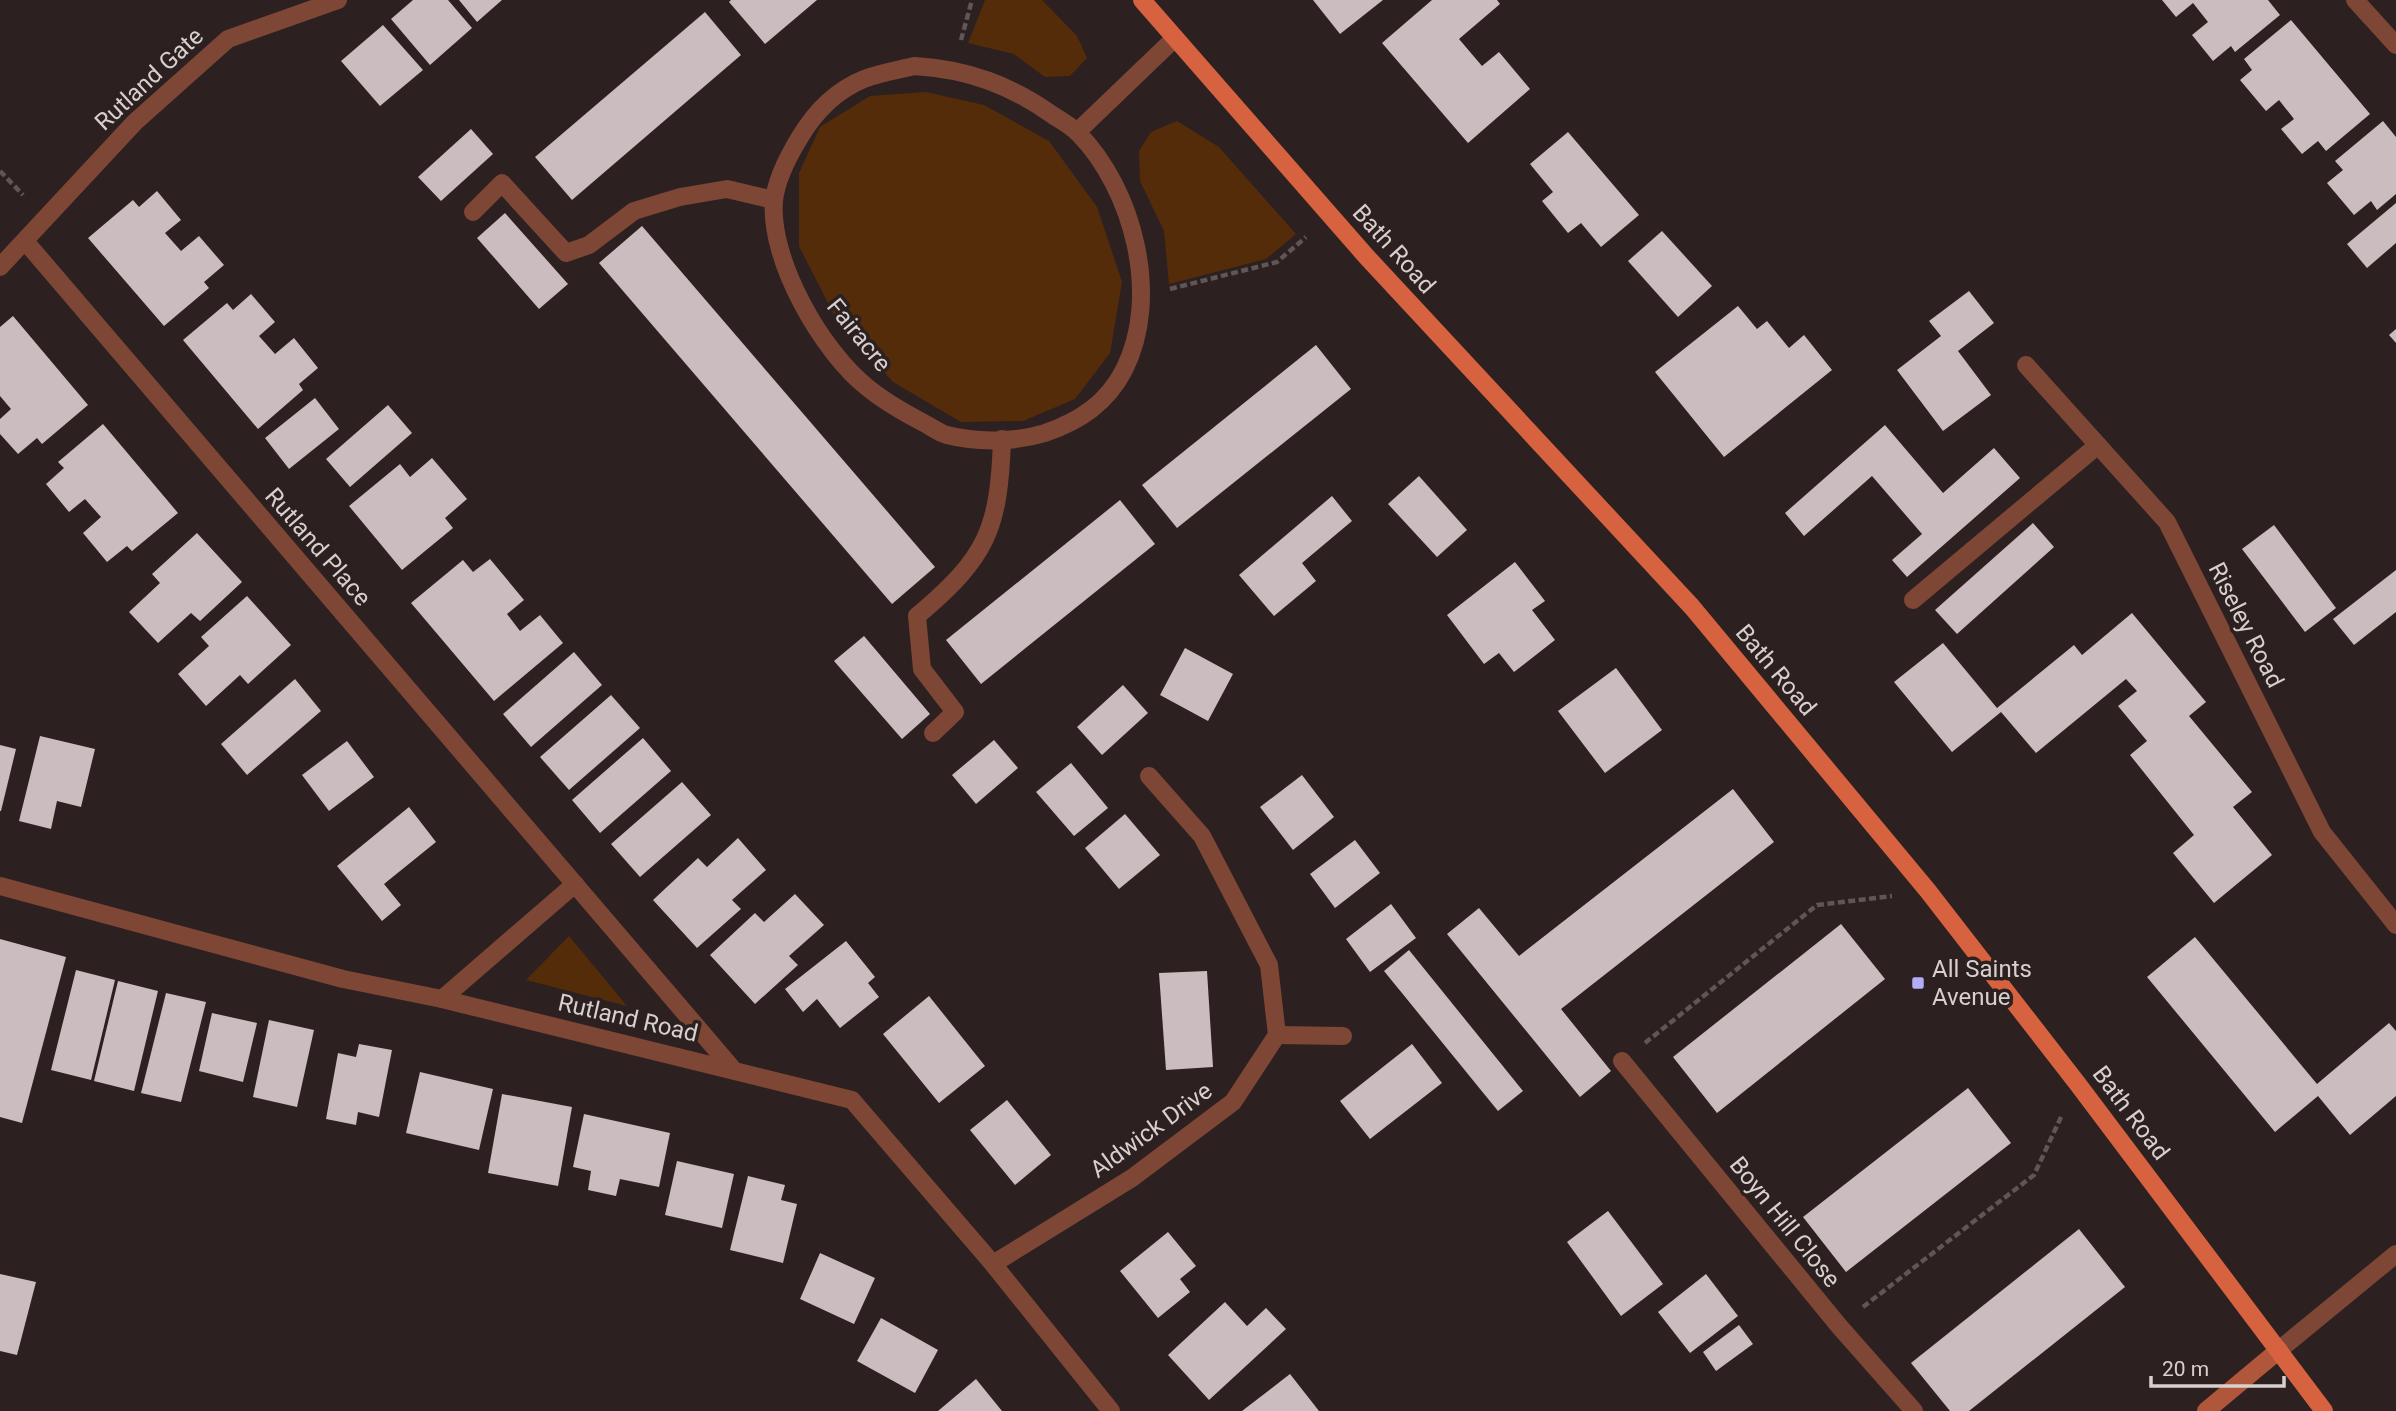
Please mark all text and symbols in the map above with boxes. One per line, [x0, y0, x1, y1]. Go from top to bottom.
street label: Rutland Gate [89, 22, 209, 136]
street label: Bath Road [1347, 199, 1441, 299]
street label: Fairacre [821, 293, 897, 377]
street label: Rutland Place [259, 482, 377, 612]
street label: Riseley Road [2203, 558, 2289, 692]
street label: Bath Road [1730, 619, 1822, 721]
place label: All Saints Avenue [1932, 955, 2032, 1011]
marker: All Saints Avenue [1910, 975, 1926, 991]
street label: Rutland Road [555, 988, 701, 1048]
street label: Bath Road [2087, 1061, 2175, 1165]
street label: Aldwick Drive [1085, 1077, 1217, 1183]
street label: Boyn Hill Close [1724, 1151, 1846, 1293]
scale bar [2151, 1344, 2284, 1388]
text: 20 m [2162, 1357, 2209, 1381]

